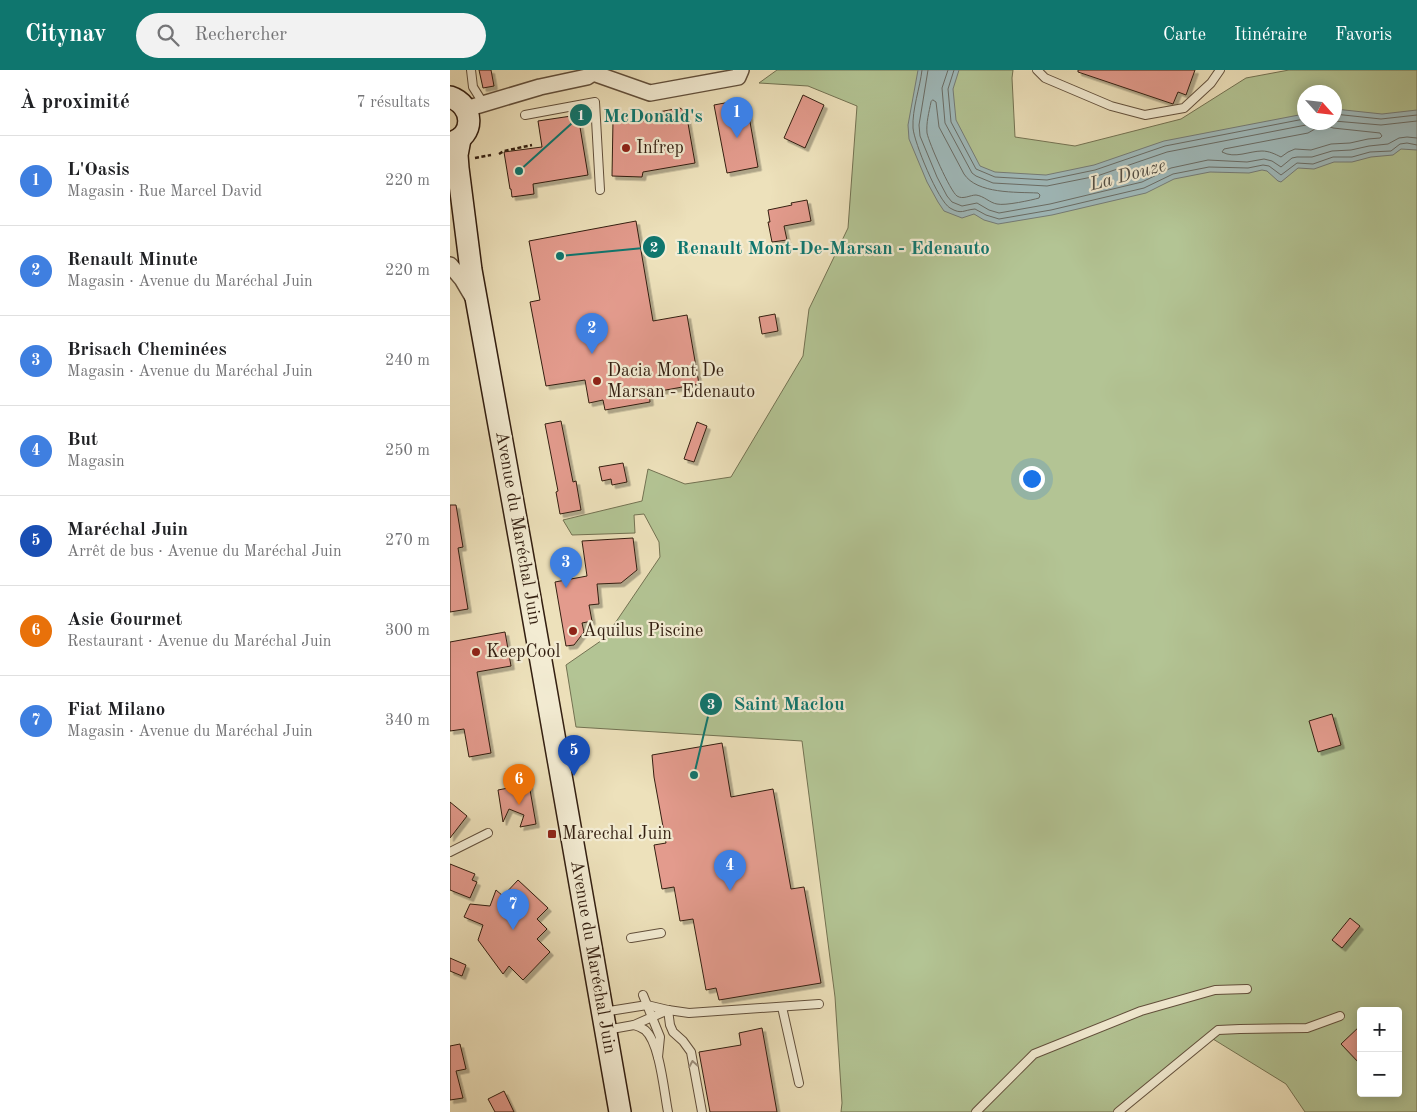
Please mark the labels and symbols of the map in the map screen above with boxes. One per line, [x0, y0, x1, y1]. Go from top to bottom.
north arrow [1297, 85, 1342, 130]
pin: 1 [721, 97, 753, 138]
callout: McDonald's [568, 98, 713, 132]
text: McDonald's [603, 108, 703, 127]
text: 1 [577, 109, 585, 124]
place label: Infrep [636, 139, 684, 157]
marker: Infrep [620, 142, 632, 154]
water label: La Douze [1087, 157, 1169, 196]
callout: Renault Mont-De-Marsan - Edenauto [641, 230, 1000, 264]
text: Renault Mont-De-Marsan - Edenauto [676, 240, 990, 259]
text: 2 [650, 241, 658, 256]
pin: 2 [576, 313, 608, 354]
place label: Dacia Mont De Marsan - Edenauto [607, 362, 755, 401]
marker: Dacia Mont De Marsan - Edenauto [591, 375, 603, 387]
street label: Avenue du Maréchal Juin [492, 430, 544, 626]
your location [1019, 466, 1045, 492]
pin: 3 [550, 547, 582, 588]
place label: Aquilus Piscine [583, 622, 703, 640]
marker: Aquilus Piscine [567, 625, 579, 637]
place label: KeepCool [486, 643, 560, 661]
marker: KeepCool [470, 646, 482, 658]
callout: Saint Maclou [699, 687, 855, 721]
text: Saint Maclou [733, 696, 845, 715]
text: 3 [707, 698, 715, 713]
pin: 5 [558, 735, 590, 776]
pin: 6 [503, 764, 535, 805]
place label: Marechal Juin [562, 825, 672, 843]
marker: Marechal Juin [546, 828, 558, 840]
pin: 4 [714, 850, 746, 891]
street label: Avenue du Maréchal Juin [567, 859, 619, 1055]
pin: 7 [497, 889, 529, 930]
one-way arrow [688, 1060, 699, 1068]

